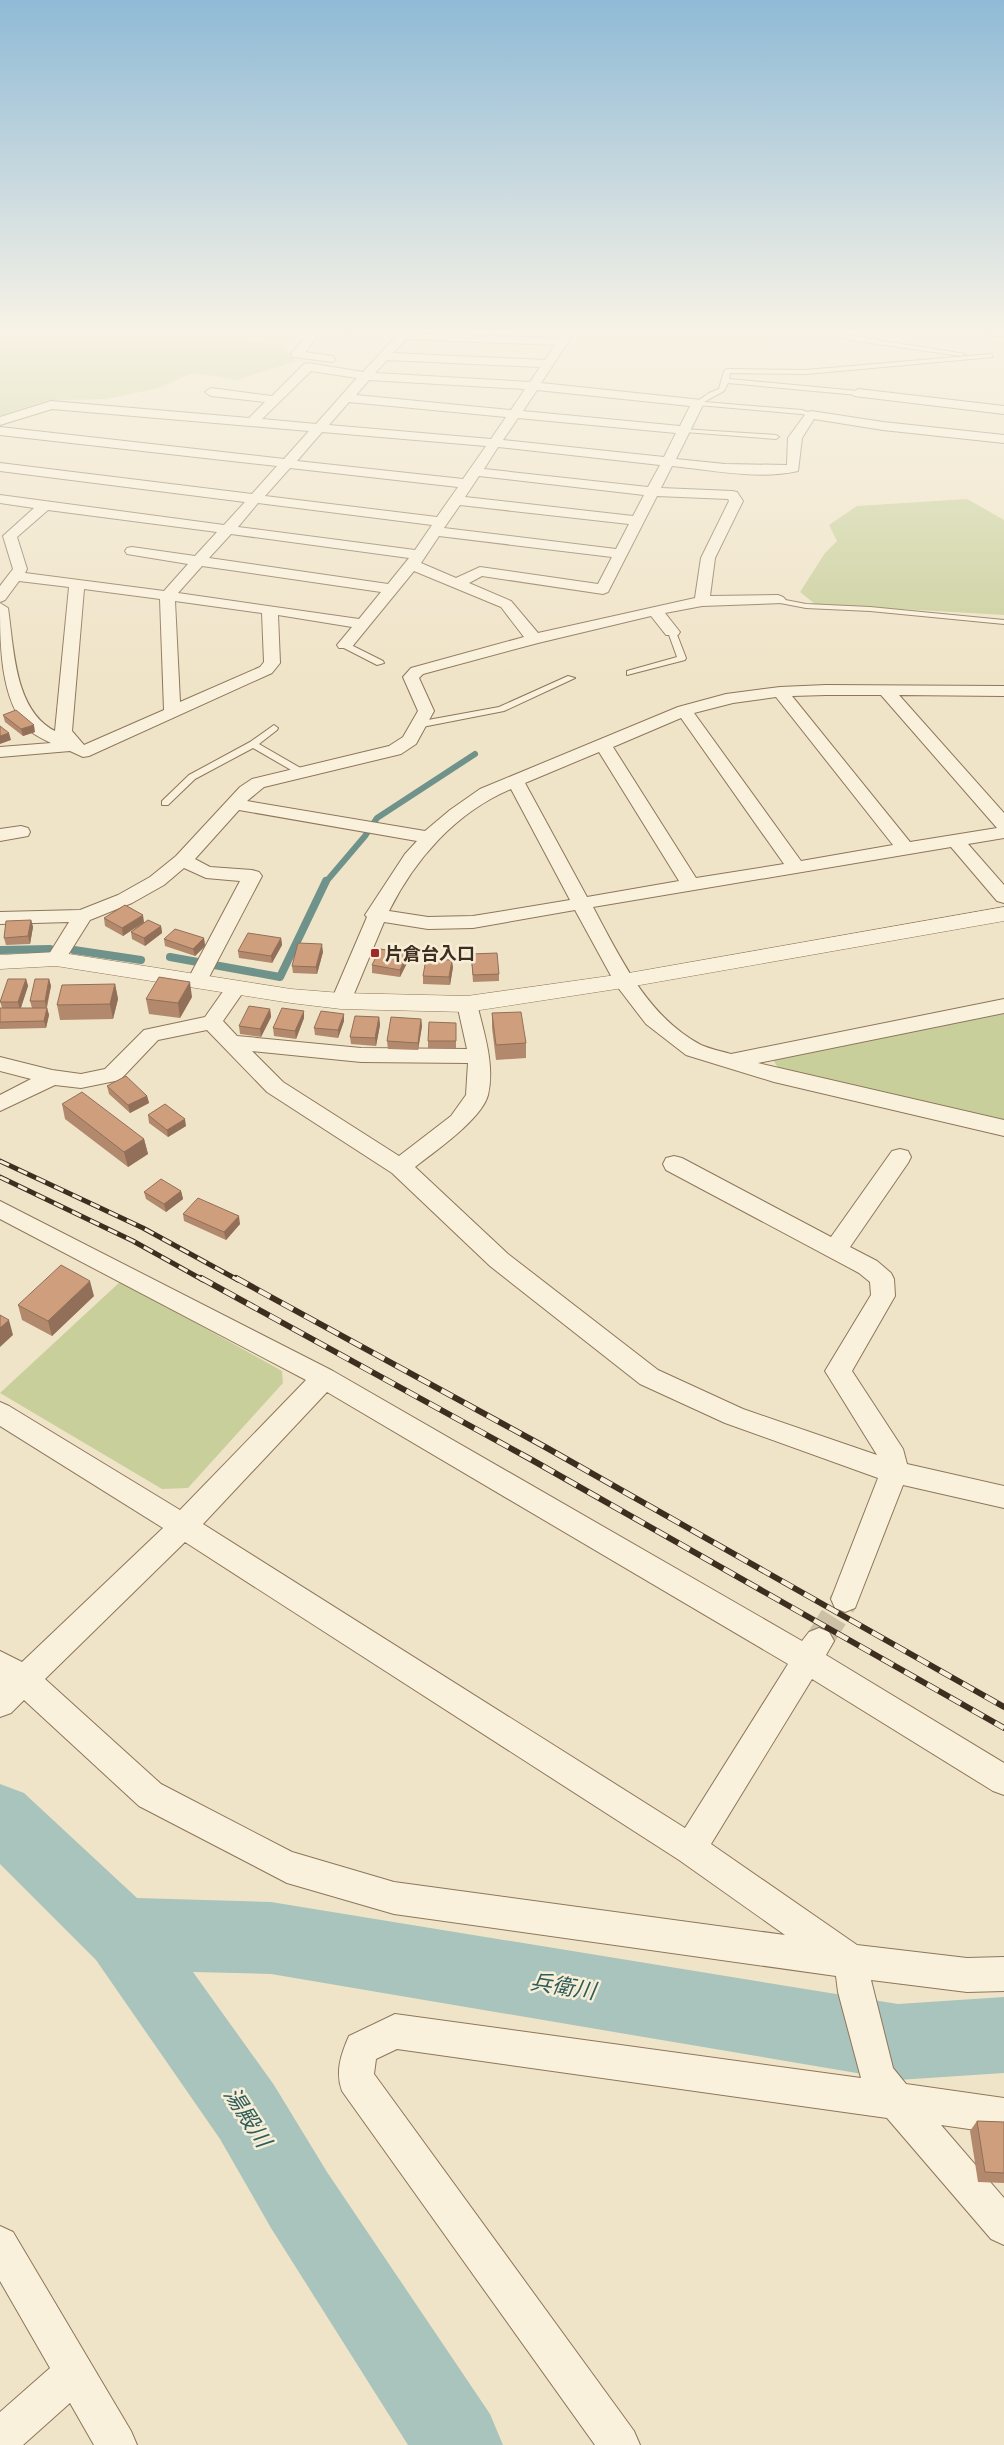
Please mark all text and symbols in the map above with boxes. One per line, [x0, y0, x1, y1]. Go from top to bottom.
place label: 片倉台入口 [385, 942, 475, 965]
marker: 片倉台入口 [369, 947, 381, 959]
water label: 兵衛川 [528, 1967, 600, 2005]
water label: 湯殿川 [218, 2082, 279, 2154]

